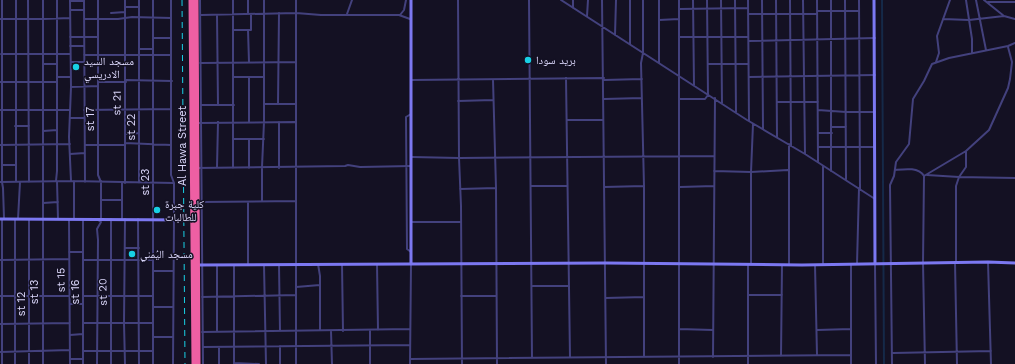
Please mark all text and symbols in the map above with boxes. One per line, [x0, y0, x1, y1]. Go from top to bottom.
place label: بريد سودا [536, 54, 576, 67]
place label: مسجد السيد الادريسي [84, 55, 134, 82]
marker: بريد سودا [523, 55, 533, 65]
marker: مسجد السيد الادريسي [71, 62, 81, 72]
street label: st 21 [110, 90, 124, 116]
street label: Al Hawa Street [176, 106, 189, 186]
street label: st 17 [84, 107, 97, 131]
street label: st 22 [125, 114, 138, 140]
street label: st 23 [139, 169, 152, 195]
place label: كلية جبرة للطالبات [165, 198, 205, 224]
marker: كلية جبرة للطالبات [152, 205, 162, 215]
place label: مسجد اليُمني [140, 248, 193, 262]
marker: مسجد اليُمني [127, 249, 137, 259]
street label: st 15 [54, 268, 68, 292]
street label: st 20 [96, 278, 110, 306]
street label: st 16 [69, 279, 82, 304]
street label: st 13 [28, 280, 41, 304]
street label: st 12 [15, 292, 28, 316]

